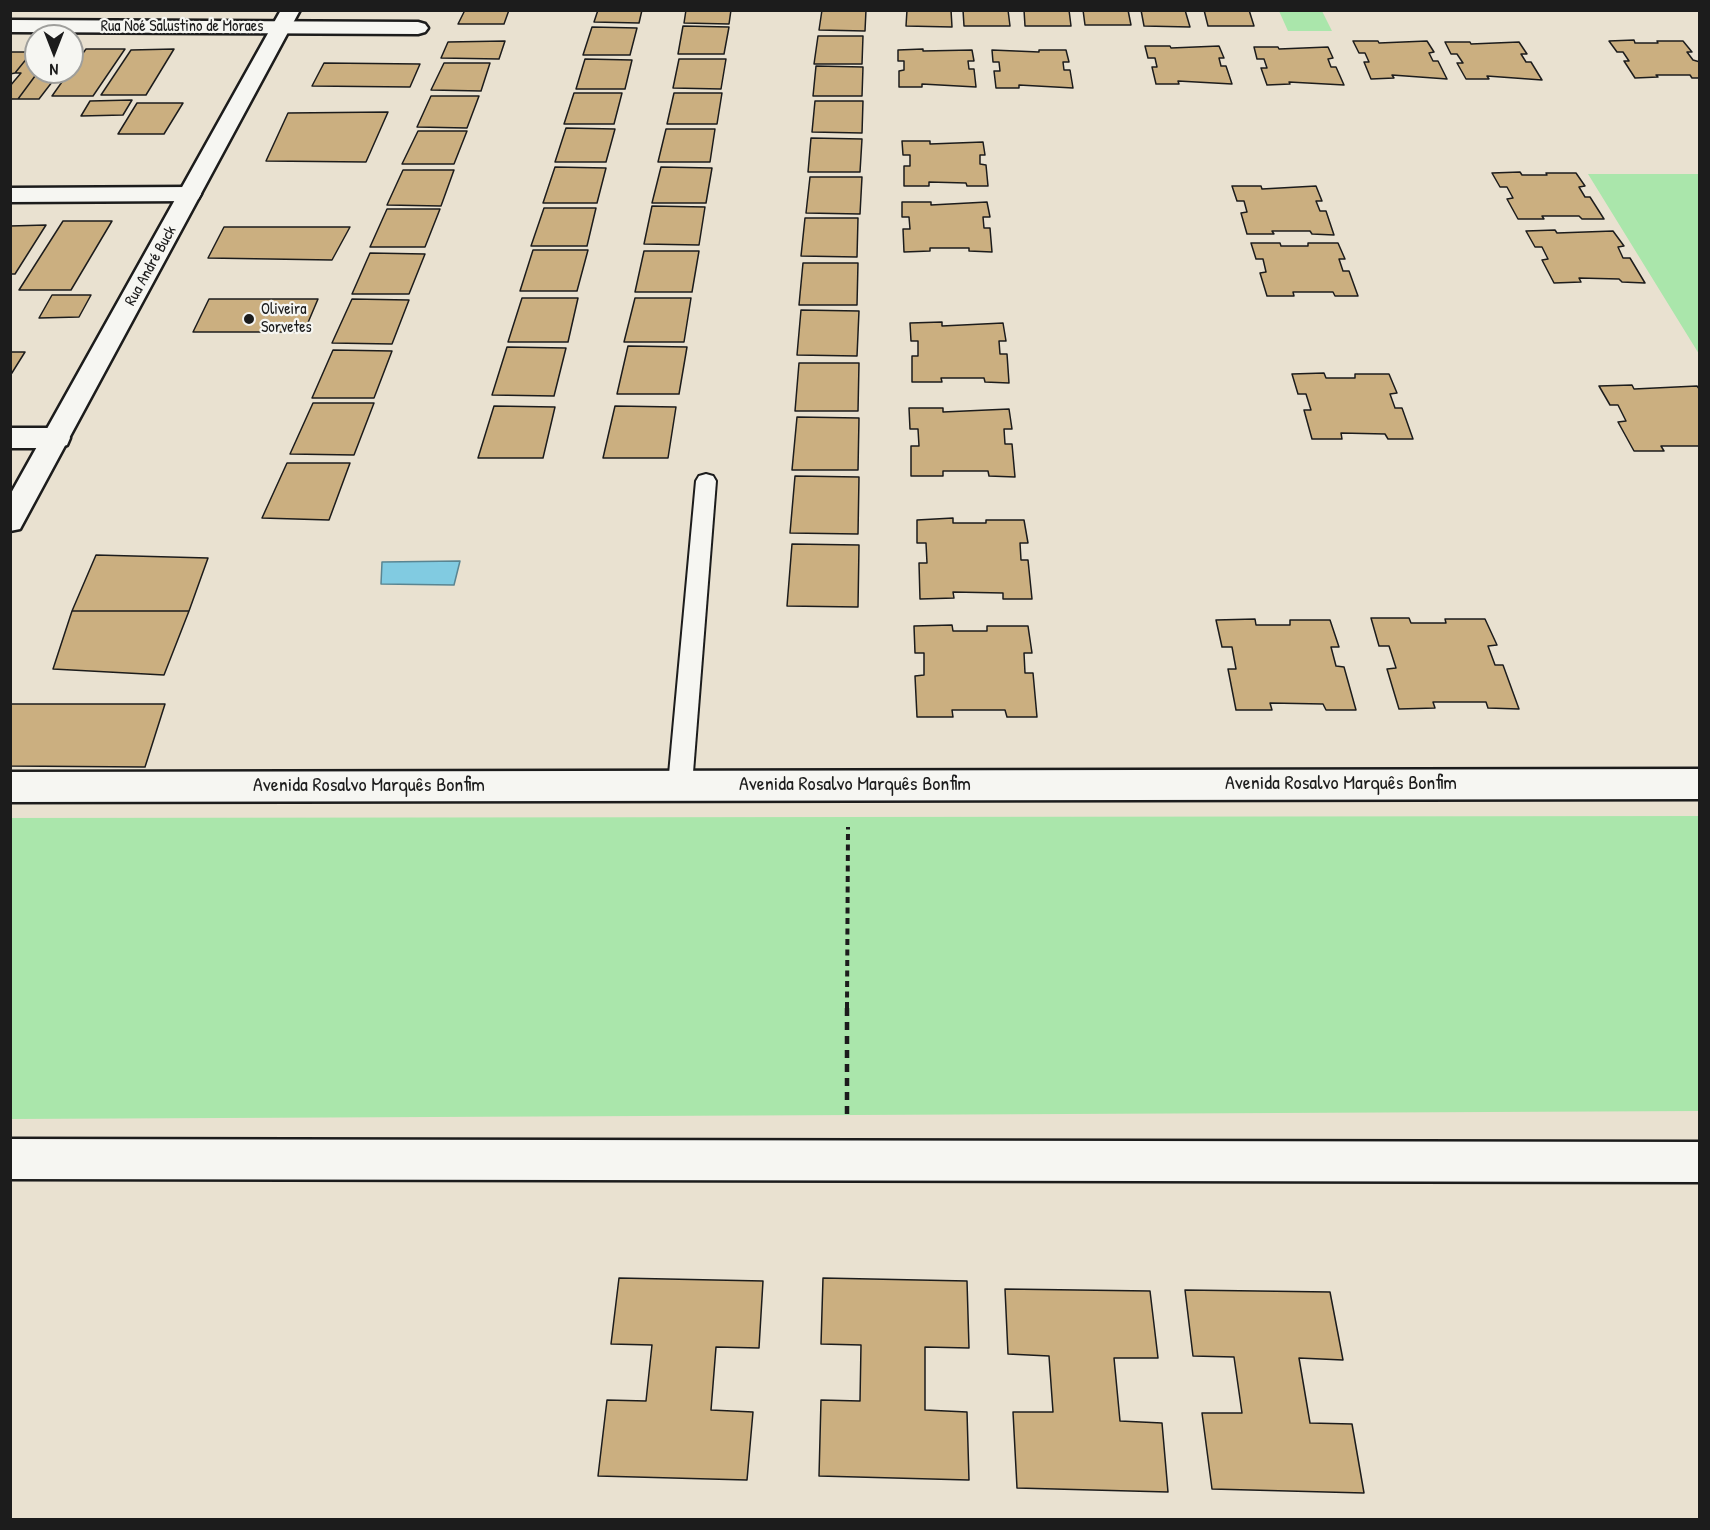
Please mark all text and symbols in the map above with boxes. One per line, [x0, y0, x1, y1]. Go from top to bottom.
street label: Rua Noé Salustino de Moraes [101, 17, 263, 37]
north arrow [24, 24, 84, 84]
text: N [50, 59, 58, 81]
street label: Rua André Buck [121, 223, 181, 309]
place label: Oliveira Sorvetes [261, 300, 312, 338]
marker: Oliveira Sorvetes [242, 312, 256, 326]
street label: Avenida Rosalvo Marquês Bonfim [1225, 772, 1457, 796]
street label: Avenida Rosalvo Marquês Bonfim [739, 773, 971, 797]
street label: Avenida Rosalvo Marquês Bonfim [253, 774, 485, 798]

